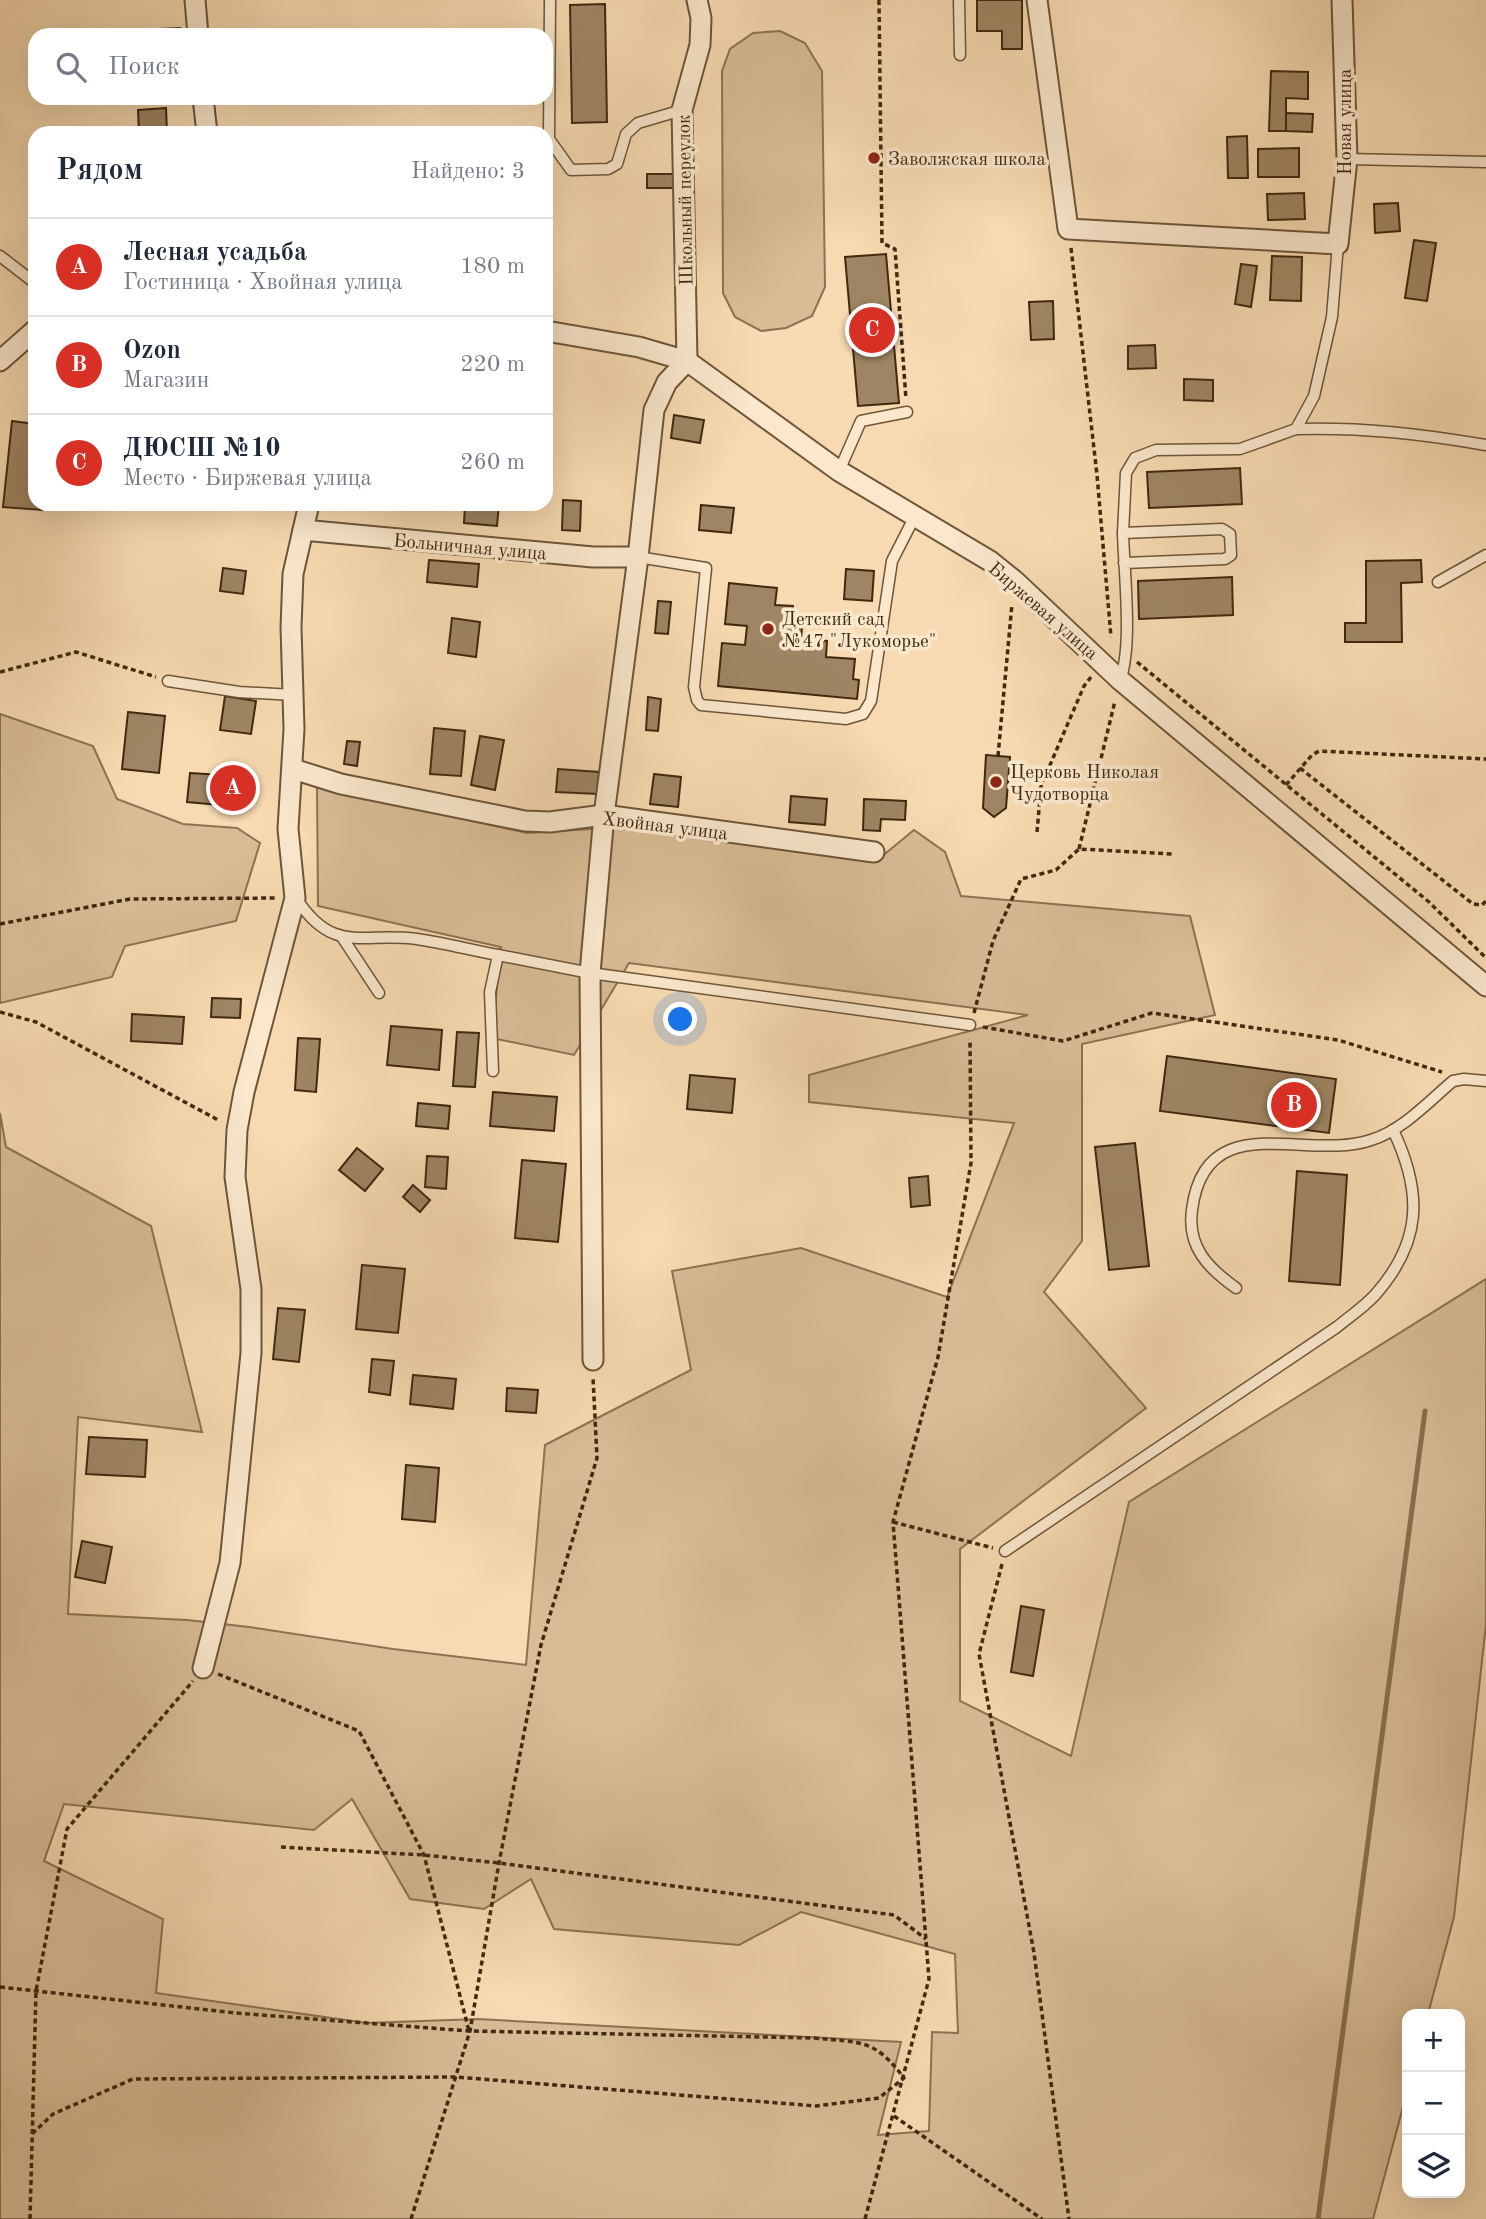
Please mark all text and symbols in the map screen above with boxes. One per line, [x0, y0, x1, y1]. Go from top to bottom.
search box [28, 28, 553, 105]
icon: search [52, 48, 90, 86]
text: Поиск [108, 54, 180, 80]
street label: Новая улица [1337, 68, 1356, 175]
street label: Школьный переулок [675, 114, 697, 286]
marker: Заволжская школа [866, 150, 882, 166]
place label: Заволжская школа [888, 151, 1046, 170]
text: Рядом [56, 156, 143, 186]
text: Найдено: 3 [411, 160, 525, 183]
text: Лесная усадьба [123, 240, 307, 266]
text: A [70, 255, 88, 278]
text: 180 m [460, 255, 525, 278]
text: Гостиница · Хвойная улица [123, 271, 403, 294]
pin: C [849, 304, 895, 356]
text: Ozon [123, 338, 181, 364]
text: B [71, 353, 87, 376]
text: 220 m [460, 353, 525, 376]
text: Магазин [123, 369, 209, 392]
text: ДЮСШ №10 [123, 436, 281, 462]
text: C [71, 451, 87, 474]
text: 260 m [460, 451, 525, 474]
text: Место · Биржевая улица [123, 467, 372, 490]
street label: Больничная улица [392, 532, 548, 565]
street label: Биржевая улица [984, 559, 1101, 665]
place label: Детский сад №47 "Лукоморье" [782, 611, 936, 652]
marker: Детский сад №47 "Лукоморье" [760, 621, 776, 637]
pin: A [210, 762, 256, 814]
place label: Церковь Николая Чудотворца [1010, 764, 1159, 805]
marker: Церковь Николая Чудотворца [988, 774, 1004, 790]
street label: Хвойная улица [601, 810, 729, 845]
your location [663, 1002, 697, 1036]
pin: B [1271, 1079, 1317, 1131]
map controls [1402, 2009, 1465, 2198]
button: + [1402, 2009, 1465, 2072]
button: − [1402, 2072, 1465, 2135]
button: layers [1402, 2135, 1465, 2198]

